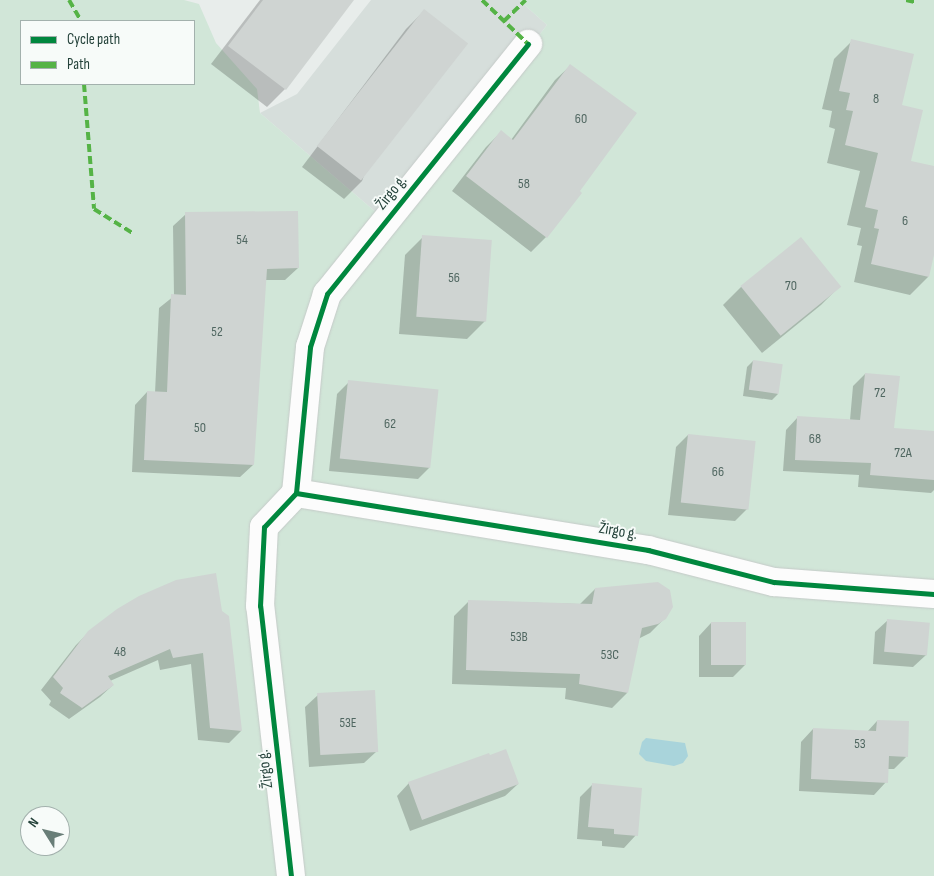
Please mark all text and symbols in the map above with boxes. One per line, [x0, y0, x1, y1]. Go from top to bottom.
legend [20, 20, 195, 85]
text: Cycle path [67, 30, 120, 49]
text: Path [67, 55, 90, 74]
house number: 8 [873, 91, 879, 107]
house number: 60 [575, 111, 587, 127]
street label: Žirgo g. [372, 172, 412, 214]
house number: 58 [518, 176, 530, 192]
house number: 6 [902, 213, 908, 229]
house number: 54 [236, 232, 248, 248]
house number: 56 [448, 270, 460, 286]
house number: 70 [785, 278, 797, 294]
house number: 52 [211, 324, 223, 340]
house number: 72 [874, 385, 886, 401]
house number: 62 [384, 416, 396, 432]
house number: 50 [194, 420, 206, 436]
house number: 68 [809, 431, 821, 447]
house number: 72A [894, 445, 912, 461]
house number: 66 [712, 464, 724, 480]
street label: Žirgo g. [597, 519, 639, 545]
house number: 53B [510, 629, 528, 645]
house number: 48 [114, 644, 126, 660]
house number: 53C [601, 647, 619, 663]
house number: 53E [339, 715, 357, 731]
house number: 53 [854, 736, 866, 752]
street label: Žirgo g. [254, 749, 278, 789]
north arrow [20, 806, 70, 856]
text: N [24, 814, 42, 831]

